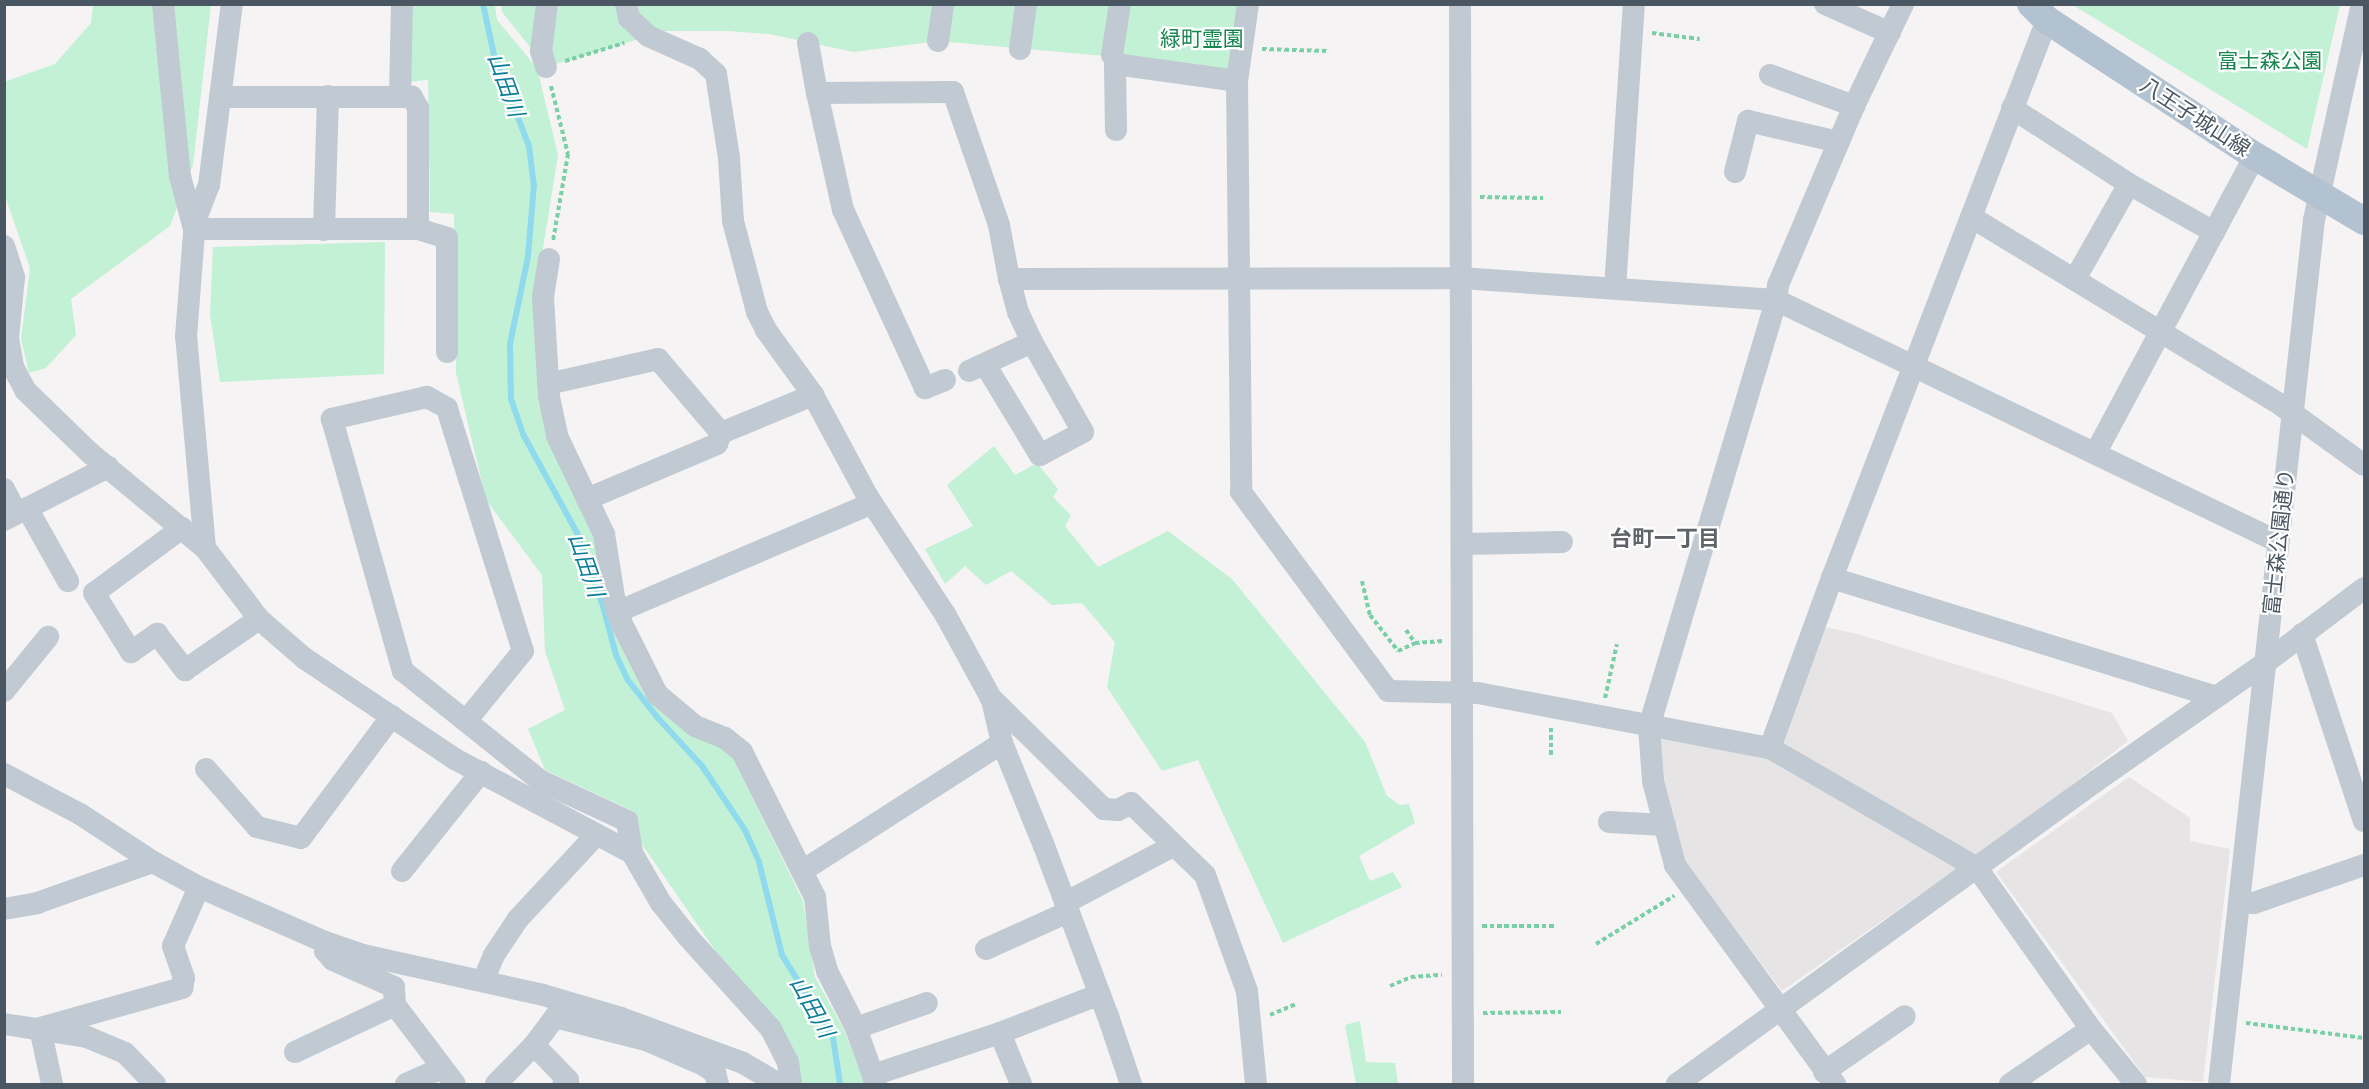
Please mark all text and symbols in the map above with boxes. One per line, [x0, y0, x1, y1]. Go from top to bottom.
park label: 緑町霊園 [1160, 26, 1244, 52]
park label: 富士森公園 [2218, 48, 2322, 74]
water label: 山田川 [482, 49, 530, 121]
street label: 八王子城山線 [2135, 72, 2255, 162]
street label: 富士森公園通り [2259, 468, 2299, 616]
district label: 台町一丁目 [1610, 526, 1720, 552]
water label: 山田川 [563, 530, 609, 600]
water label: 山田川 [784, 972, 840, 1042]

